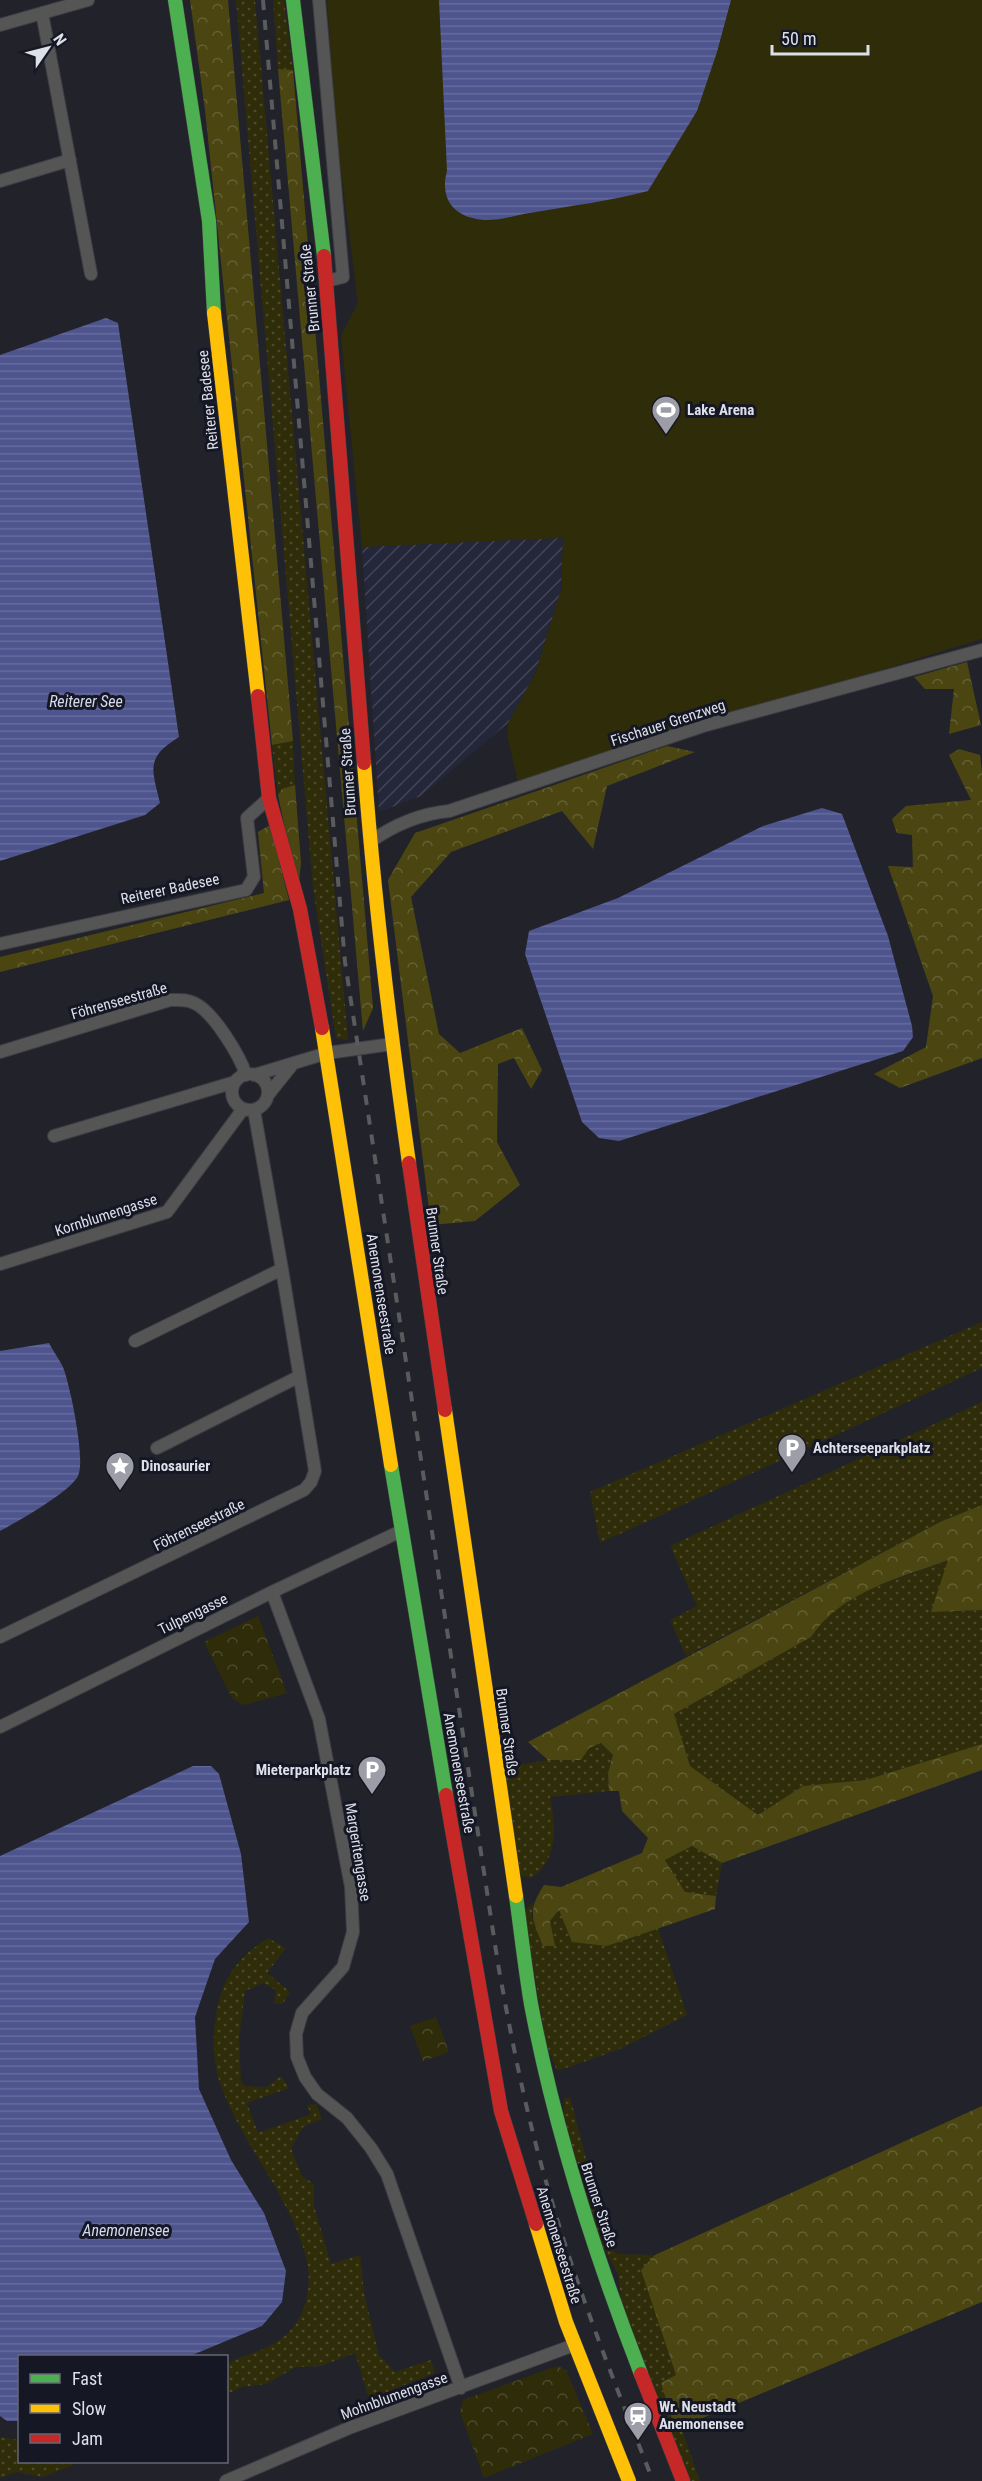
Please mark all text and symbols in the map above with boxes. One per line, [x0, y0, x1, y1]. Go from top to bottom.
north arrow [18, 18, 78, 78]
scale bar [772, 18, 868, 56]
text: 50 m [781, 28, 816, 49]
text: N [49, 30, 70, 49]
street label: Brunner Straße [296, 243, 324, 333]
street label: Reiterer Badesee [194, 349, 222, 451]
sports icon: Lake Arena [650, 394, 682, 436]
place label: Lake Arena [687, 401, 754, 419]
water label: Reiterer See [49, 692, 123, 711]
street label: Fischauer Grenzweg [608, 696, 728, 750]
street label: Brunner Straße [336, 727, 360, 817]
street label: Reiterer Badesee [119, 870, 221, 908]
street label: Föhrenseestraße [69, 979, 169, 1023]
street label: Kornblumengasse [53, 1190, 159, 1240]
street label: Brunner Straße [422, 1206, 452, 1296]
street label: Anemonenseestraße [363, 1232, 399, 1356]
parking icon: Achterseeparkplatz [776, 1432, 808, 1474]
place label: Achterseeparkplatz [813, 1439, 931, 1457]
place icon: Dinosaurier [104, 1450, 136, 1492]
place label: Dinosaurier [141, 1457, 210, 1475]
street label: Föhrenseestraße [151, 1495, 247, 1555]
street label: Tulpengasse [155, 1590, 231, 1638]
street label: Brunner Straße [492, 1687, 522, 1777]
street label: Anemonenseestraße [440, 1711, 478, 1835]
parking icon: Mieterparkplatz [356, 1754, 388, 1796]
place label: Mieterparkplatz [256, 1761, 351, 1779]
street label: Margeritengasse [341, 1801, 375, 1903]
street label: Brunner Straße [577, 2160, 621, 2250]
street label: Anemonenseestraße [533, 2184, 585, 2306]
water label: Anemonensee [81, 2221, 170, 2240]
legend [18, 2355, 228, 2463]
text: Fast [72, 2368, 103, 2389]
street label: Mohnblumengasse [338, 2368, 450, 2424]
text: Slow [72, 2398, 107, 2419]
place label: Wr. Neustadt Anemonensee [659, 2398, 744, 2433]
station icon: Wr. Neustadt Anemonensee [622, 2400, 654, 2442]
text: Jam [72, 2428, 103, 2449]

